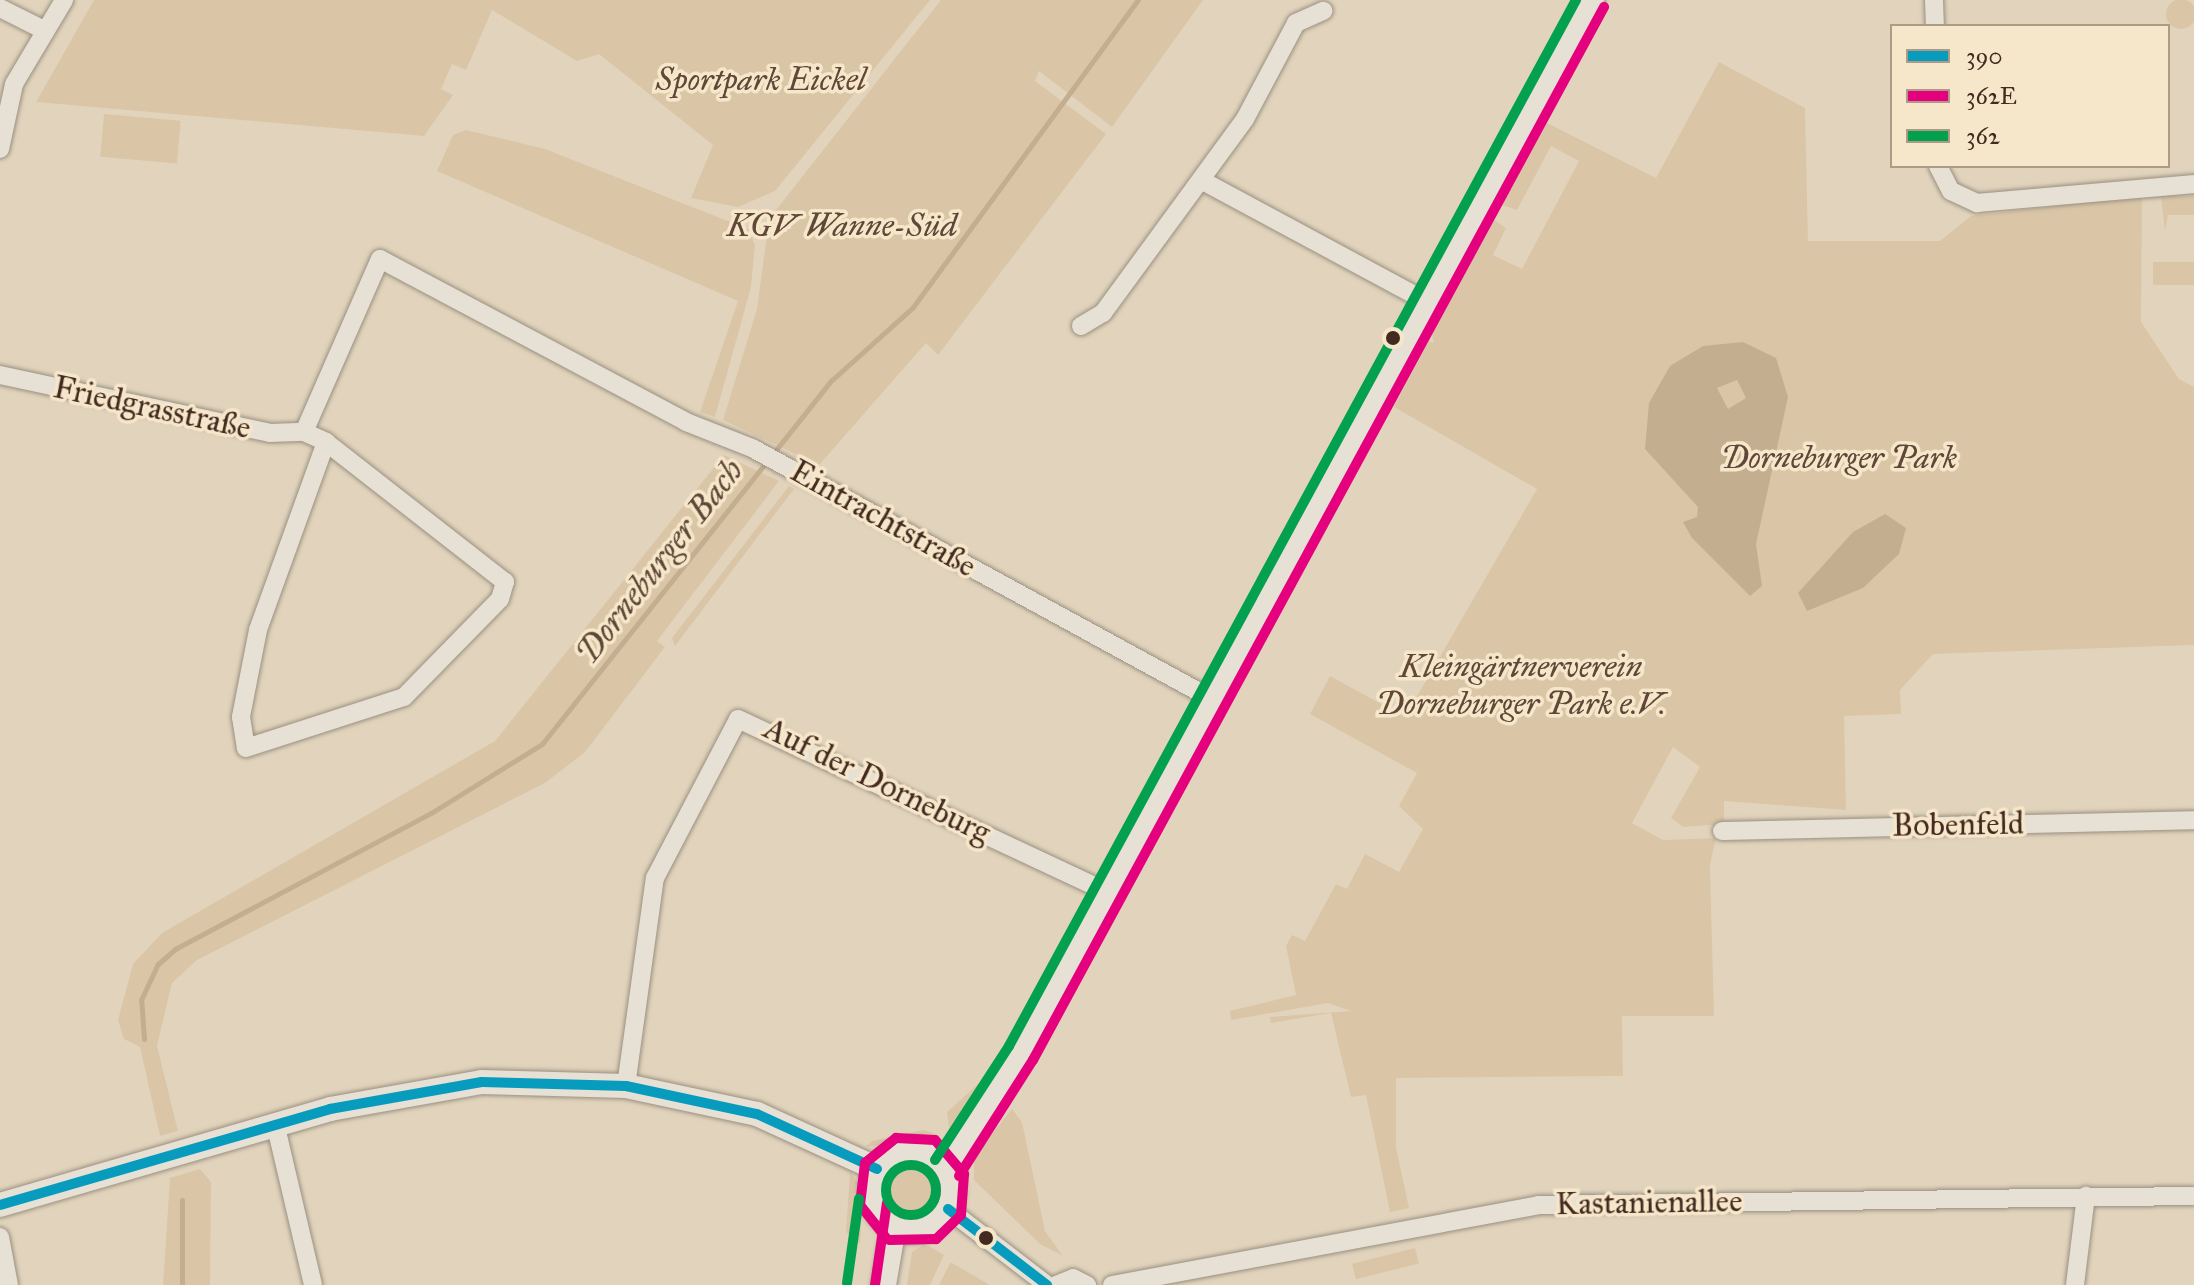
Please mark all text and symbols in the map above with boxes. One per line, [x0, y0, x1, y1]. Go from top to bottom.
legend [1890, 24, 2170, 168]
text: 390 [1966, 41, 2002, 71]
park label: Sportpark Eickel [656, 61, 866, 99]
text: 362E [1966, 81, 2017, 111]
text: 362 [1966, 121, 2000, 151]
park label: KGV Wanne-Süd [727, 207, 957, 245]
unlabelled marker [1385, 330, 1401, 346]
street label: Friedgrasstraße [50, 368, 254, 448]
park label: Dorneburger Park [1721, 439, 1957, 477]
water label: Dorneburger Bach [566, 451, 752, 671]
street label: Eintrachtstraße [783, 452, 983, 586]
park label: Kleingärtnerverein Dorneburger Park e.V. [1376, 649, 1666, 724]
street label: Auf der Dorneburg [757, 709, 997, 853]
street label: Bobenfeld [1892, 805, 2024, 845]
street label: Kastanienallee [1555, 1182, 1743, 1224]
unlabelled marker [978, 1230, 994, 1246]

